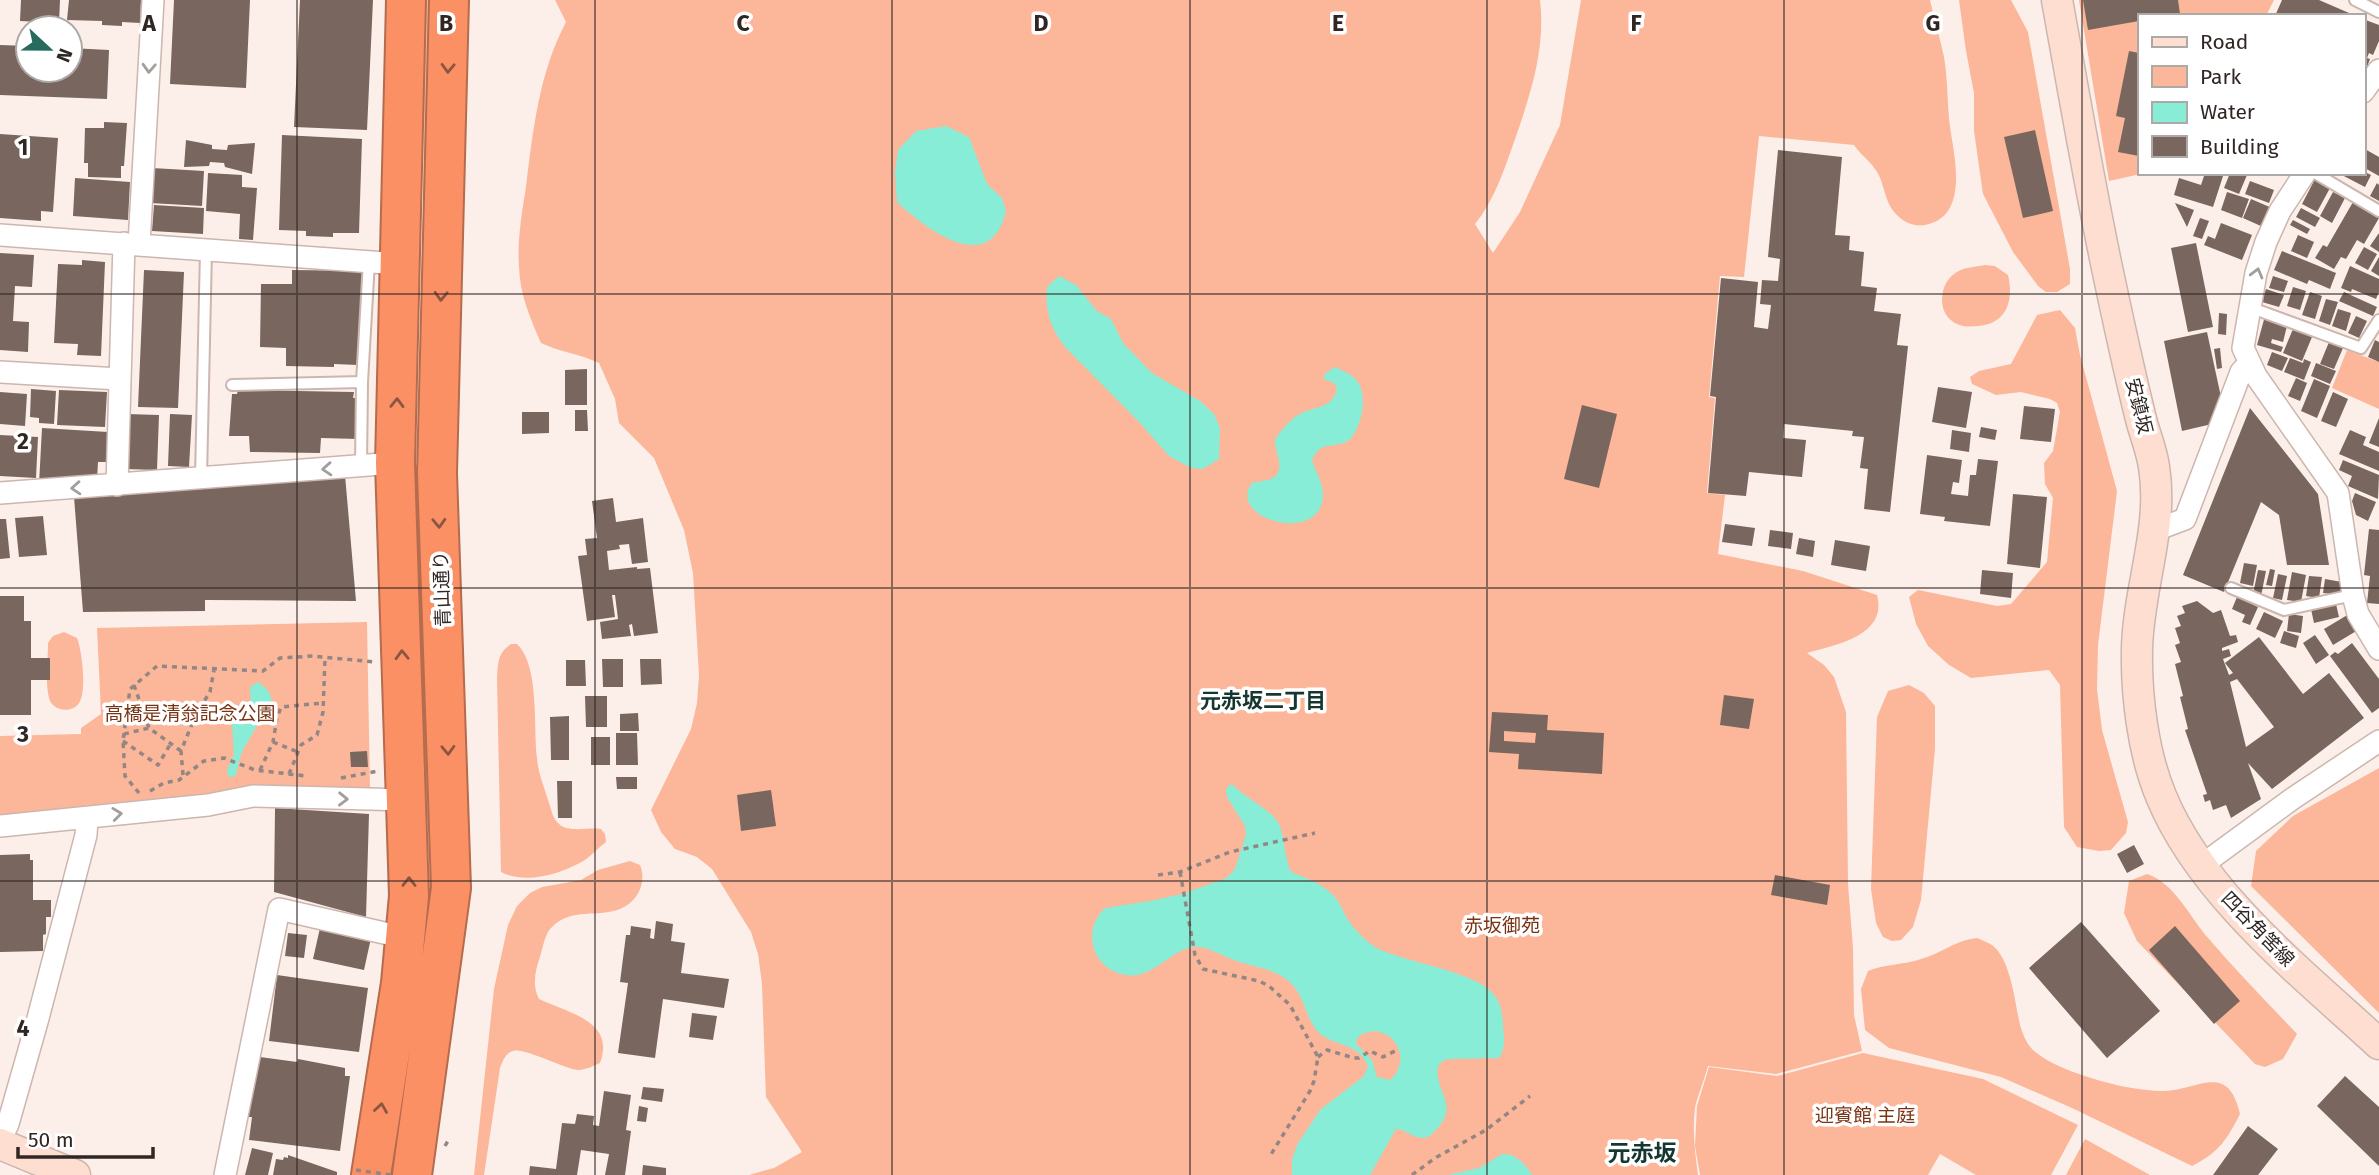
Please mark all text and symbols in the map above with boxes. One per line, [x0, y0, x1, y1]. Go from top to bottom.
text: A [141, 9, 156, 37]
text: B [439, 9, 453, 37]
text: C [736, 9, 750, 37]
text: D [1034, 9, 1049, 37]
text: E [1332, 9, 1344, 37]
text: F [1630, 9, 1642, 37]
text: G [1926, 9, 1940, 37]
north arrow [14, 14, 84, 84]
legend [2138, 14, 2365, 175]
text: Road [2200, 29, 2248, 55]
text: N [51, 45, 77, 65]
one-way arrow [142, 63, 157, 74]
one-way arrow [440, 63, 455, 74]
text: Park [2200, 64, 2242, 90]
text: Water [2200, 99, 2255, 125]
text: 1 [18, 133, 28, 161]
text: Building [2200, 134, 2279, 160]
one-way arrow [2248, 267, 2263, 279]
one-way arrow [434, 290, 449, 301]
street label: 安鎮坂 [2121, 376, 2157, 436]
one-way arrow [389, 397, 404, 408]
text: 2 [17, 427, 29, 455]
one-way arrow [321, 461, 332, 476]
one-way arrow [70, 480, 81, 495]
one-way arrow [432, 518, 447, 529]
street label: 青山通り [429, 551, 455, 627]
one-way arrow [394, 649, 409, 660]
district label: 元赤坂二丁目 [1200, 688, 1326, 714]
park label: 高橋是清翁記念公園 [104, 702, 276, 725]
text: 3 [16, 720, 29, 748]
one-way arrow [440, 745, 455, 756]
one-way arrow [338, 791, 349, 806]
one-way arrow [111, 807, 123, 822]
one-way arrow [401, 876, 417, 887]
street label: 四谷角筈線 [2217, 887, 2299, 971]
park label: 赤坂御苑 [1464, 914, 1540, 937]
text: 4 [17, 1014, 30, 1042]
one-way arrow [373, 1102, 388, 1113]
park label: 迎賓館 主庭 [1815, 1104, 1915, 1127]
scale bar [18, 1116, 152, 1160]
text: 50 m [28, 1127, 74, 1153]
district label: 元赤坂 [1608, 1139, 1677, 1167]

